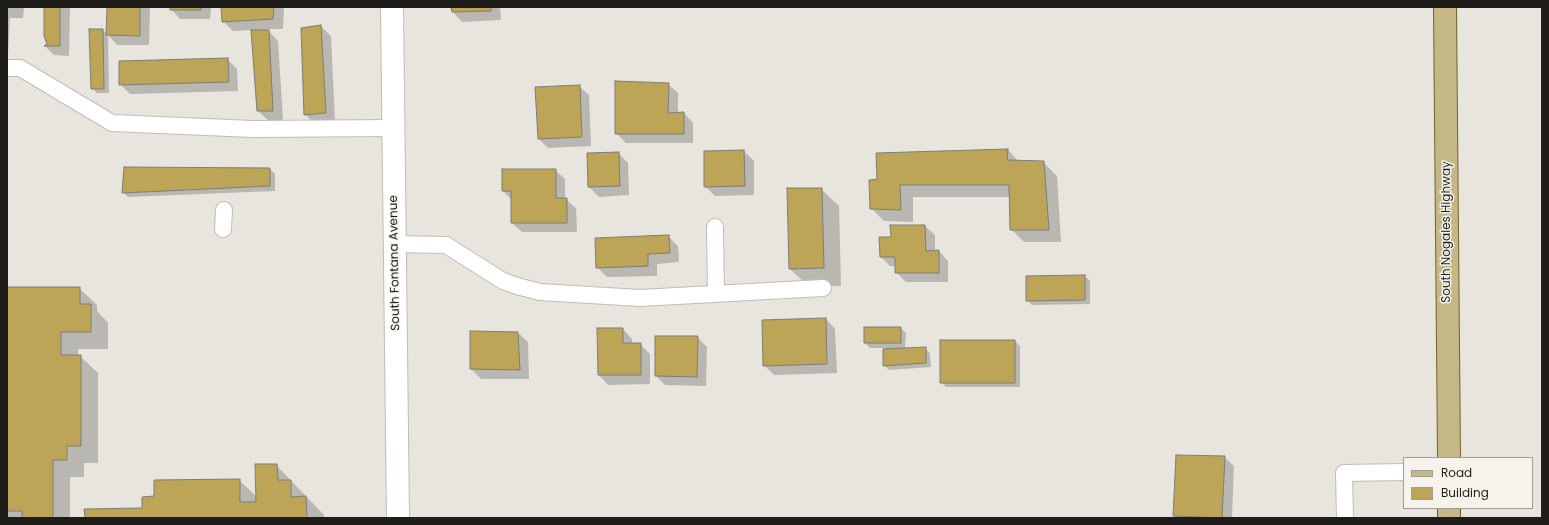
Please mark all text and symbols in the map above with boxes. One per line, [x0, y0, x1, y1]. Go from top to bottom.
street label: South Nogales Highway [1440, 161, 1454, 303]
street label: South Fontana Avenue [387, 195, 403, 331]
legend [1403, 457, 1533, 509]
text: Road [1441, 464, 1472, 481]
text: Building [1441, 484, 1489, 501]

